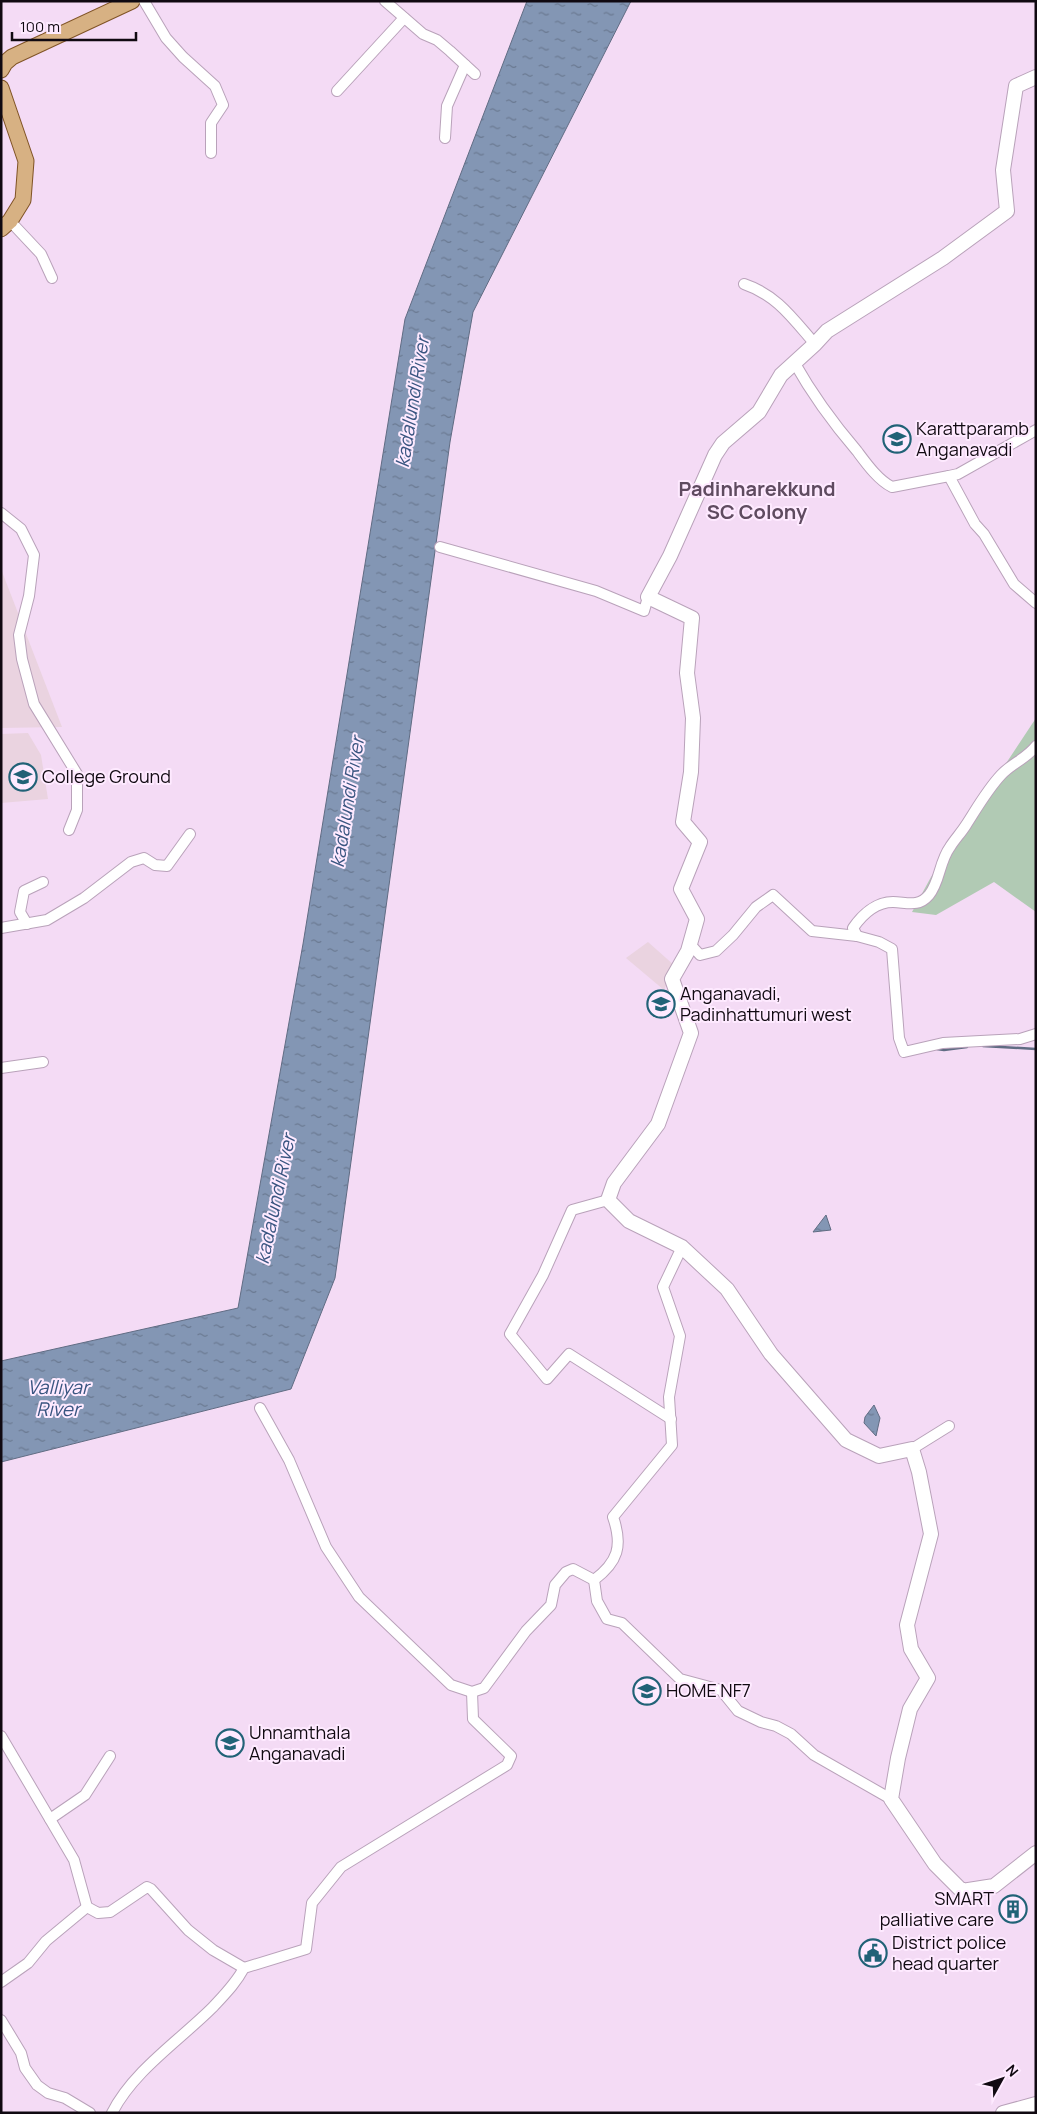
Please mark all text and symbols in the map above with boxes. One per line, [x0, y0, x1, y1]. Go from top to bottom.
scale bar [12, 10, 136, 42]
text: 100 m [20, 16, 60, 37]
water label: kadalundi River [389, 333, 435, 469]
place label: Karattparamb Anganavadi [916, 416, 1029, 461]
school or university icon: Karattparamb Anganavadi [882, 424, 912, 454]
district label: Padinharekkund SC Colony [678, 475, 836, 525]
water label: kadalundi River [324, 733, 370, 869]
school or university icon: College Ground [8, 762, 38, 792]
place label: College Ground [42, 764, 171, 788]
place label: Anganavadi, Padinhattumuri west [680, 981, 852, 1026]
school or university icon: Anganavadi, Padinhattumuri west [646, 989, 676, 1019]
water label: kadalundi River [249, 1130, 302, 1266]
water label: Valliyar River [27, 1374, 91, 1422]
school or university icon: HOME NF7 [632, 1676, 662, 1706]
place label: HOME NF7 [666, 1678, 751, 1702]
place label: Unnamthala Anganavadi [249, 1720, 350, 1765]
school or university icon: Unnamthala Anganavadi [215, 1728, 245, 1758]
place label: SMART palliative care [880, 1886, 994, 1931]
building icon: SMART palliative care [998, 1894, 1028, 1924]
place label: District police head quarter [892, 1930, 1006, 1975]
public building icon: District police head quarter [858, 1938, 888, 1968]
north arrow [977, 2054, 1027, 2104]
text: N [1002, 2060, 1023, 2080]

